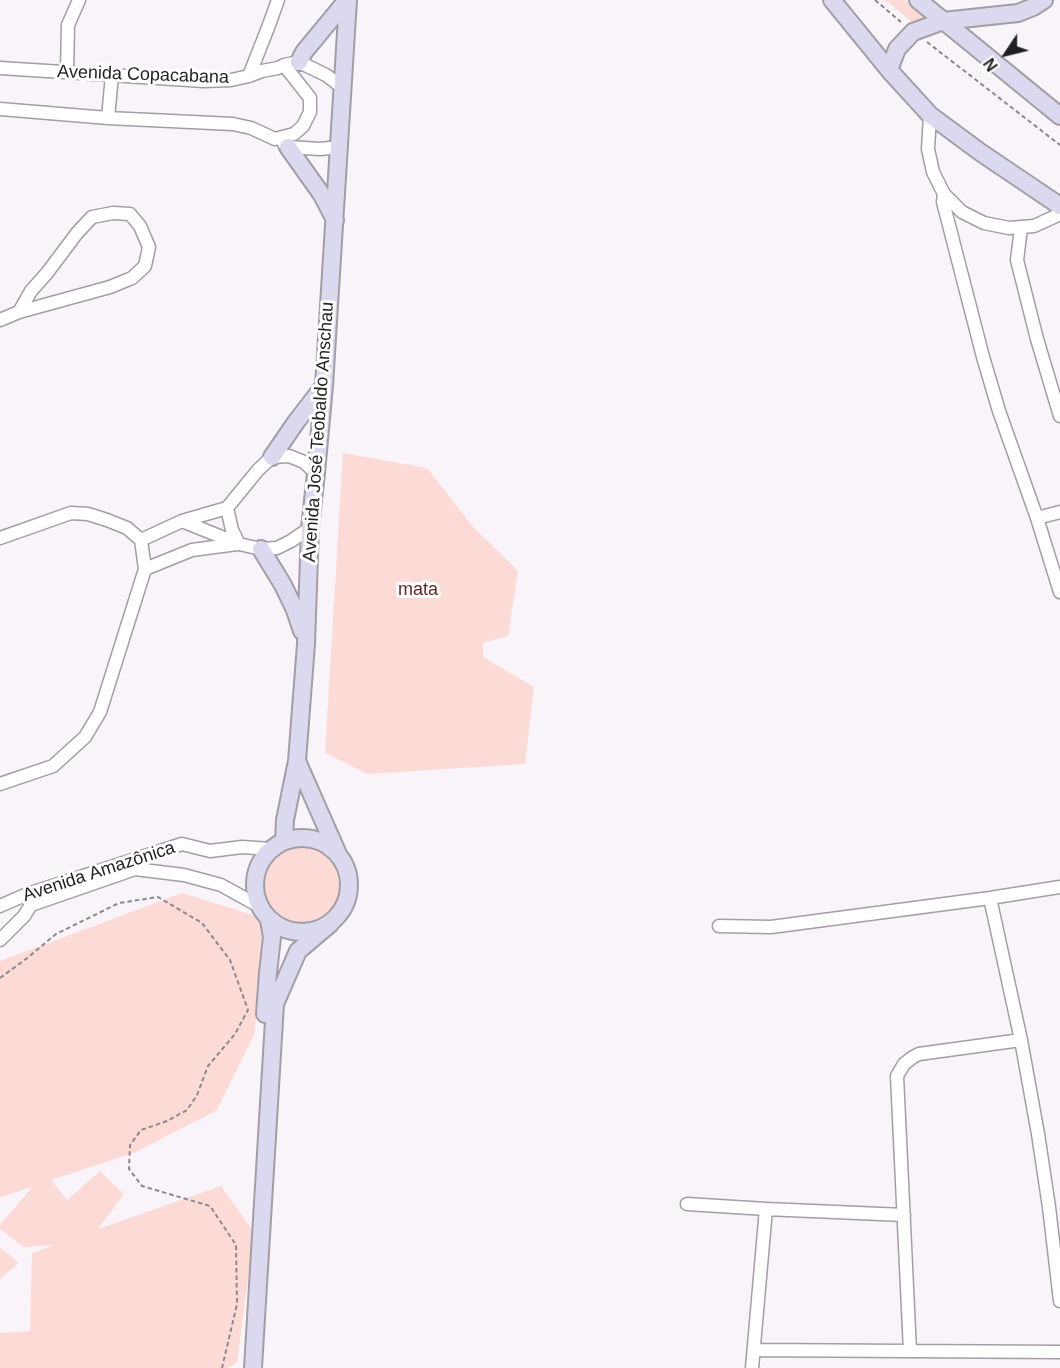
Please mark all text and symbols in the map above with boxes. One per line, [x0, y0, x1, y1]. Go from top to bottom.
north arrow [976, 24, 1036, 84]
text: N [981, 55, 1001, 74]
street label: Avenida Copacabana [57, 61, 229, 89]
street label: Avenida José Teobaldo Anschau [299, 301, 339, 563]
park label: mata [398, 579, 438, 601]
street label: Avenida Amazônica [20, 837, 178, 907]

